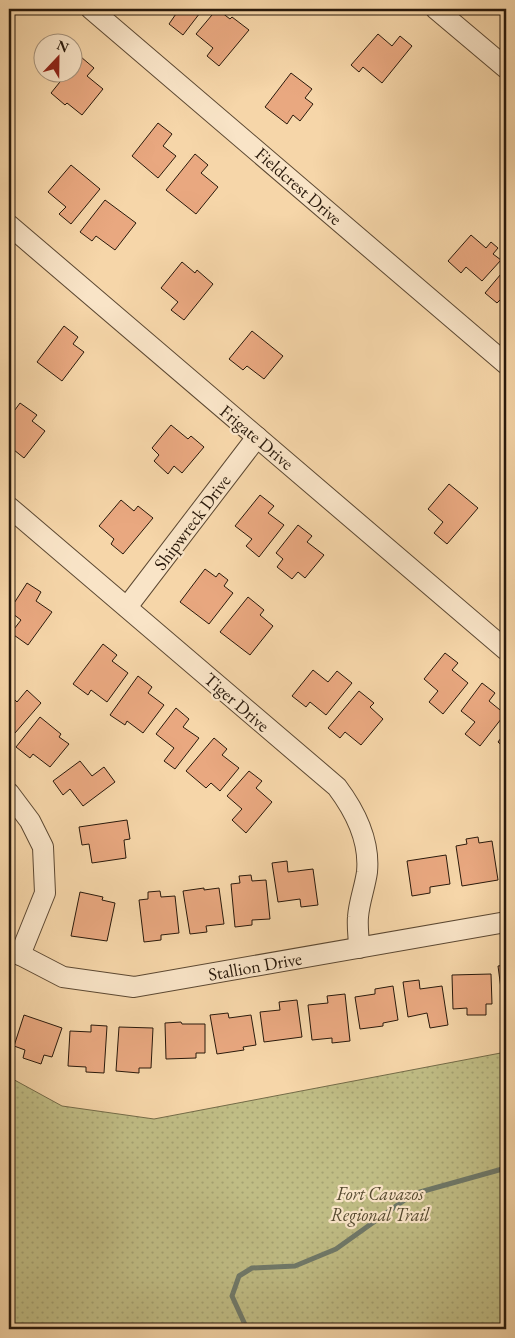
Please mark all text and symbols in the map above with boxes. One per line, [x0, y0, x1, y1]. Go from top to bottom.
north arrow [32, 32, 82, 82]
text: N [54, 35, 72, 57]
street label: Fieldcrest Drive [251, 142, 347, 230]
street label: Frigate Drive [215, 399, 299, 475]
street label: Shipwreck Drive [148, 470, 236, 574]
street label: Tiger Drive [199, 667, 275, 737]
street label: Stallion Drive [206, 946, 304, 986]
park label: Fort Cavazos Regional Trail [331, 1182, 430, 1227]

